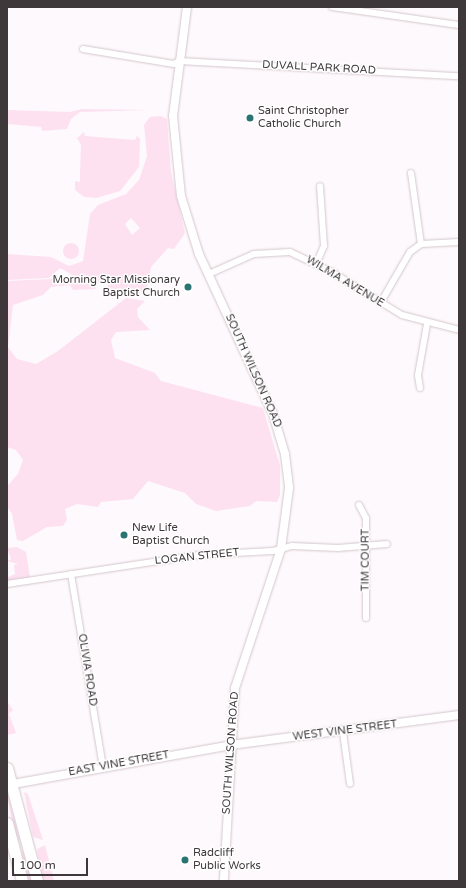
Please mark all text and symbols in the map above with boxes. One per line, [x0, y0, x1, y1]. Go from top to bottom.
street label: DUVALL PARK ROAD [262, 58, 376, 78]
place label: Saint Christopher Catholic Church [258, 105, 349, 131]
marker: Saint Christopher Catholic Church [245, 113, 255, 123]
street label: WILMA AVENUE [304, 253, 386, 311]
place label: Morning Star Missionary Baptist Church [52, 274, 180, 300]
marker: Morning Star Missionary Baptist Church [183, 282, 193, 292]
street label: SOUTH WILSON ROAD [222, 312, 284, 430]
place label: New Life Baptist Church [132, 522, 210, 548]
street label: TIM COURT [359, 529, 373, 591]
marker: New Life Baptist Church [119, 530, 129, 540]
street label: LOGAN STREET [154, 546, 240, 568]
street label: OLIVIA ROAD [75, 633, 99, 707]
street label: SOUTH WILSON ROAD [220, 691, 242, 815]
street label: WEST VINE STREET [292, 718, 398, 744]
street label: EAST VINE STREET [67, 749, 171, 779]
place label: Radcliff Public Works [193, 847, 261, 873]
scale bar [14, 850, 90, 876]
marker: Radcliff Public Works [180, 855, 190, 865]
text: 100 m [19, 858, 56, 872]

